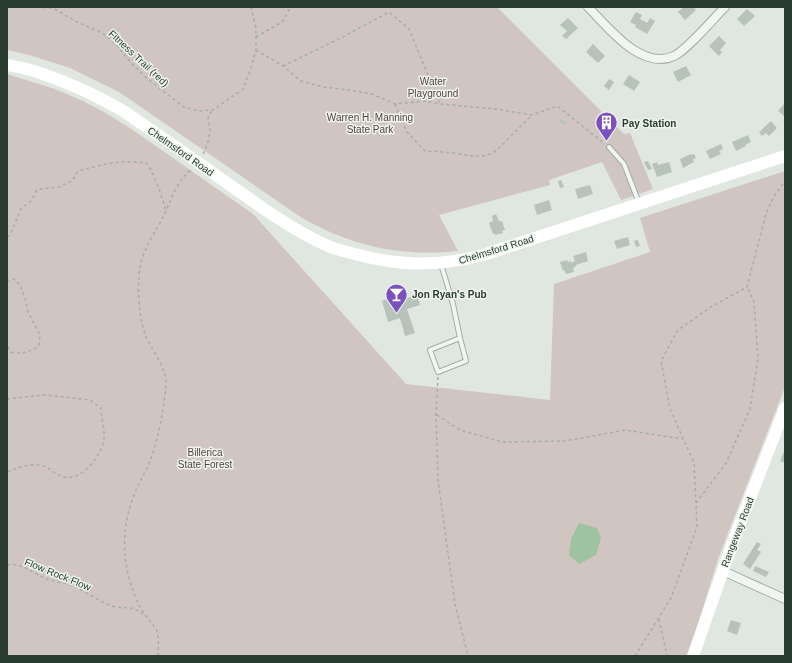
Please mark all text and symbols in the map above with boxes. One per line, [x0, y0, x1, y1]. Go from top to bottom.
street label: Fitness Trail (red) [106, 28, 171, 89]
park label: Water Playground [408, 76, 458, 99]
building icon: Pay Station [593, 110, 619, 143]
park label: Warren H. Manning State Park [327, 112, 413, 135]
place label: Pay Station [622, 118, 676, 129]
street label: Chelmsford Road [146, 125, 216, 178]
street label: Chelmsford Road [457, 233, 535, 266]
bar icon: Jon Ryan's Pub [384, 281, 410, 314]
place label: Jon Ryan's Pub [412, 289, 487, 300]
park label: Billerica State Forest [178, 447, 232, 470]
street label: Rangeway Road [719, 496, 756, 569]
street label: Flow Rock Flow [23, 556, 93, 593]

